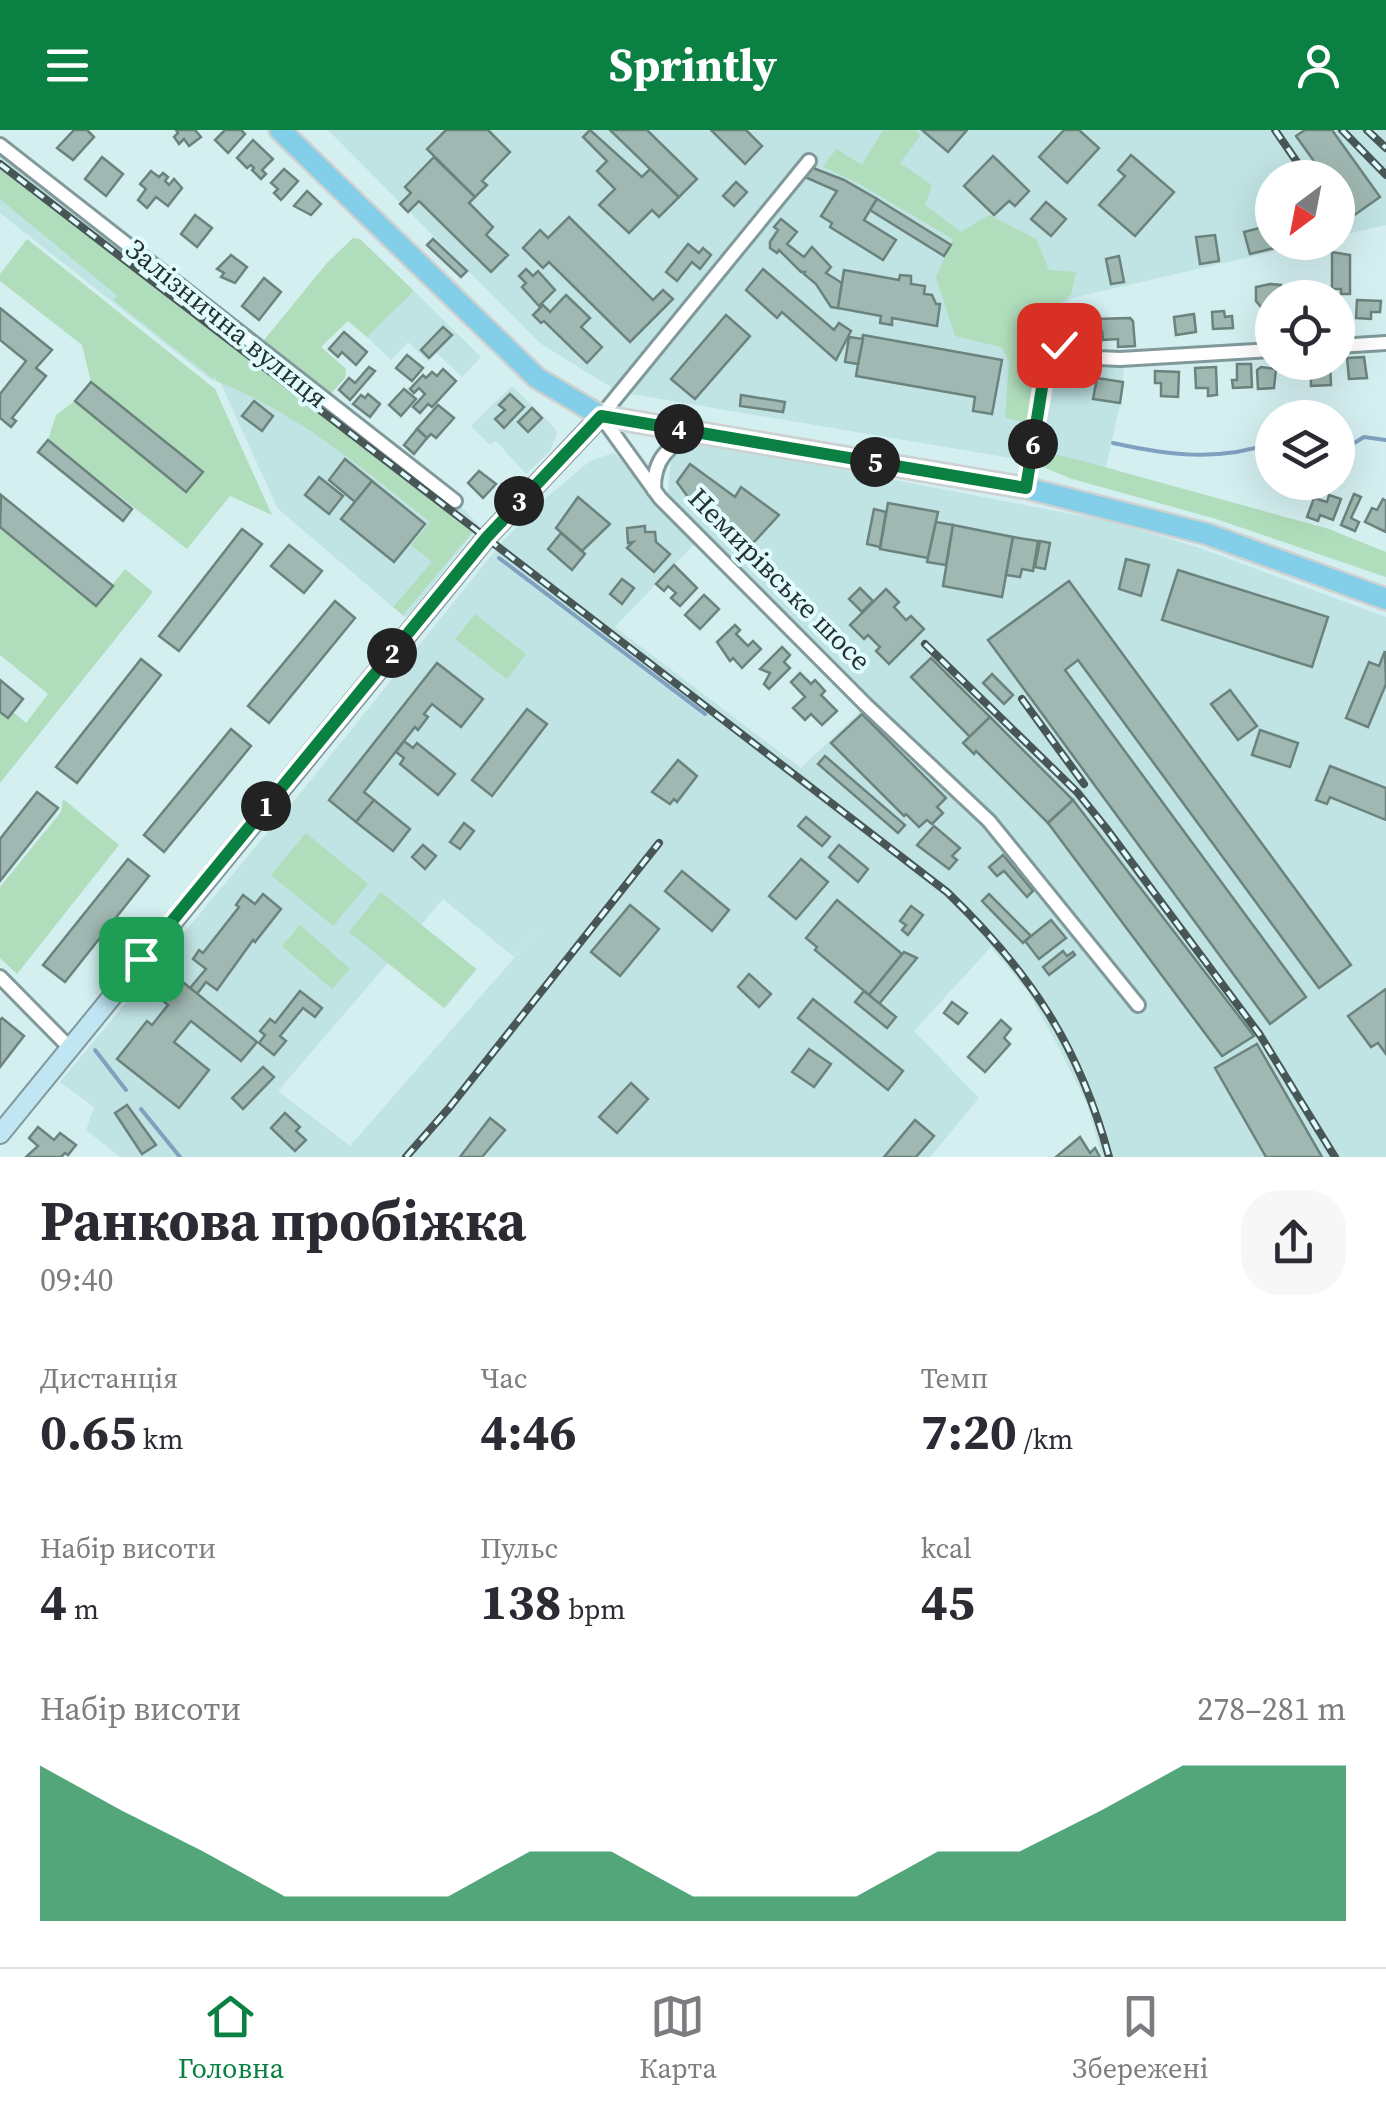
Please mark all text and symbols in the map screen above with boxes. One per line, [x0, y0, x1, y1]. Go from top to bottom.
text: Sprintly [609, 34, 777, 96]
icon: menu [40, 38, 95, 93]
icon: person [1291, 38, 1346, 93]
north arrow [1255, 160, 1355, 260]
map controls [1255, 160, 1355, 500]
street label: Залізнична вулиця [118, 230, 336, 416]
button: locate [1255, 280, 1355, 380]
pin [1017, 303, 1102, 388]
icon: check [1032, 318, 1087, 373]
button: layers [1255, 400, 1355, 500]
pin: 4 [654, 404, 704, 454]
text: 4 [671, 410, 687, 448]
pin: 6 [1008, 419, 1058, 469]
text: 6 [1025, 425, 1041, 463]
pin: 5 [850, 437, 900, 487]
text: 5 [867, 443, 883, 481]
pin: 3 [494, 476, 544, 526]
street label: Немирівське шосе [680, 479, 880, 679]
text: 3 [511, 482, 527, 520]
pin: 2 [367, 628, 417, 678]
text: 2 [384, 634, 400, 672]
pin: 1 [241, 781, 291, 831]
text: 1 [258, 787, 274, 825]
pin [99, 917, 184, 1002]
icon: arrive [114, 932, 169, 987]
text: Ранкова пробіжка [40, 1183, 526, 1258]
button: share [1241, 1190, 1346, 1295]
text: 09:40 [40, 1258, 114, 1302]
text: Дистанція [40, 1359, 178, 1397]
text: Час [480, 1359, 527, 1397]
text: Темп [921, 1359, 988, 1397]
text: 0.65 [40, 1397, 136, 1466]
text: 4:46 [480, 1397, 577, 1466]
text: 7:20 [921, 1397, 1017, 1466]
text: km [136, 1420, 183, 1458]
text: /km [1017, 1420, 1073, 1458]
text: Набір висоти [40, 1529, 216, 1567]
text: Пульс [480, 1529, 558, 1567]
text: kcal [921, 1529, 972, 1567]
text: 4 [40, 1567, 67, 1636]
text: 138 [480, 1567, 562, 1636]
text: 45 [921, 1567, 975, 1636]
text: m [67, 1590, 99, 1628]
text: bpm [562, 1590, 626, 1628]
text: Набір висоти [40, 1687, 241, 1731]
text: 278–281 m [1197, 1687, 1346, 1731]
tab: Головна [178, 1989, 284, 2087]
tab: Карта [639, 1989, 717, 2087]
tab: Збережені [1072, 1989, 1208, 2087]

